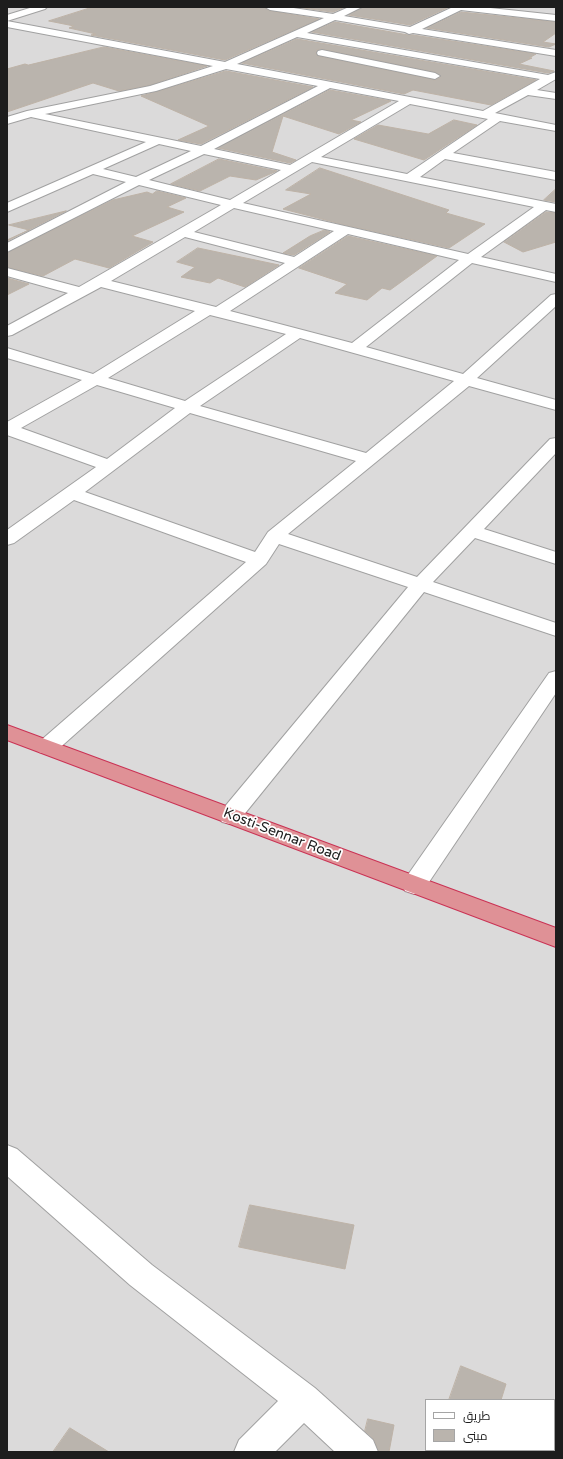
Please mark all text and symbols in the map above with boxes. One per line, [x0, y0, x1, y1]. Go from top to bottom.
street label: Kosti-Sennar Road [221, 805, 343, 865]
legend [425, 1399, 555, 1451]
text: طريق [463, 1409, 490, 1423]
text: مبنى [463, 1429, 488, 1443]

